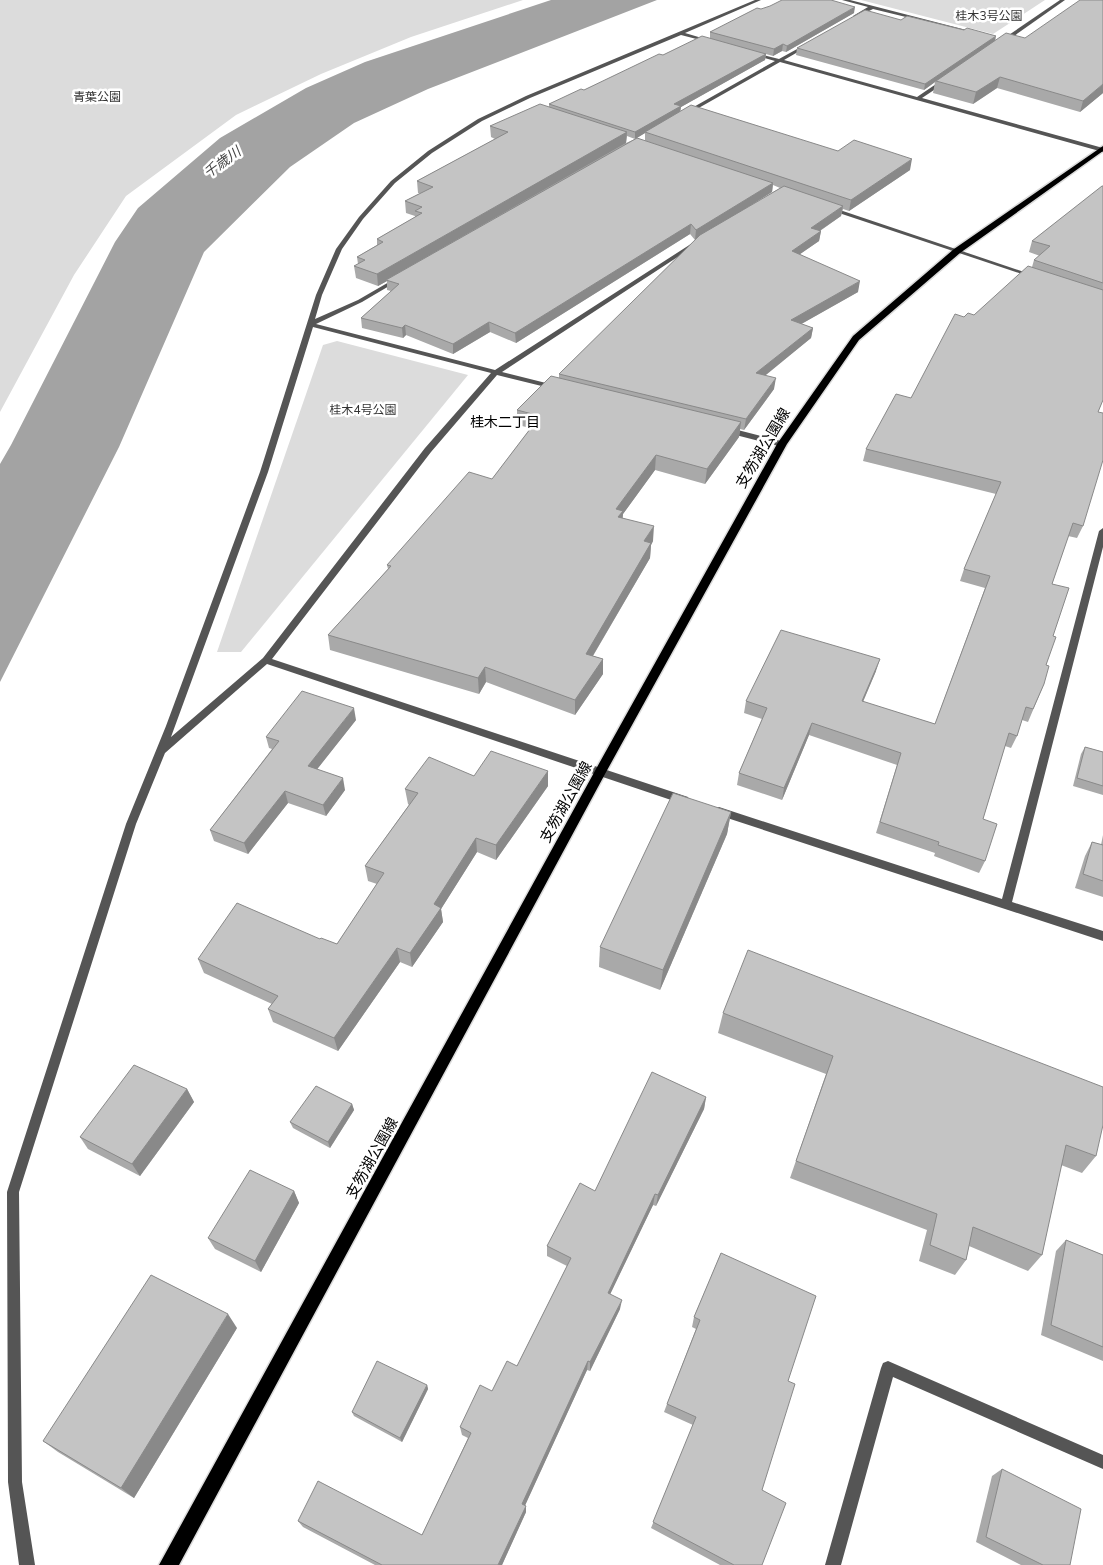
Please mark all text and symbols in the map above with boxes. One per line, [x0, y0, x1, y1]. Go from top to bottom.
park label: 桂木3号公園 [955, 8, 1023, 24]
park label: 青葉公園 [73, 89, 121, 105]
water label: 千歳川 [200, 141, 246, 182]
park label: 桂木4号公園 [329, 402, 397, 418]
street label: 支笏湖公園線 [731, 404, 795, 492]
district label: 桂木二丁目 [470, 413, 540, 432]
street label: 支笏湖公園線 [535, 758, 597, 846]
street label: 支笏湖公園線 [341, 1114, 403, 1202]

